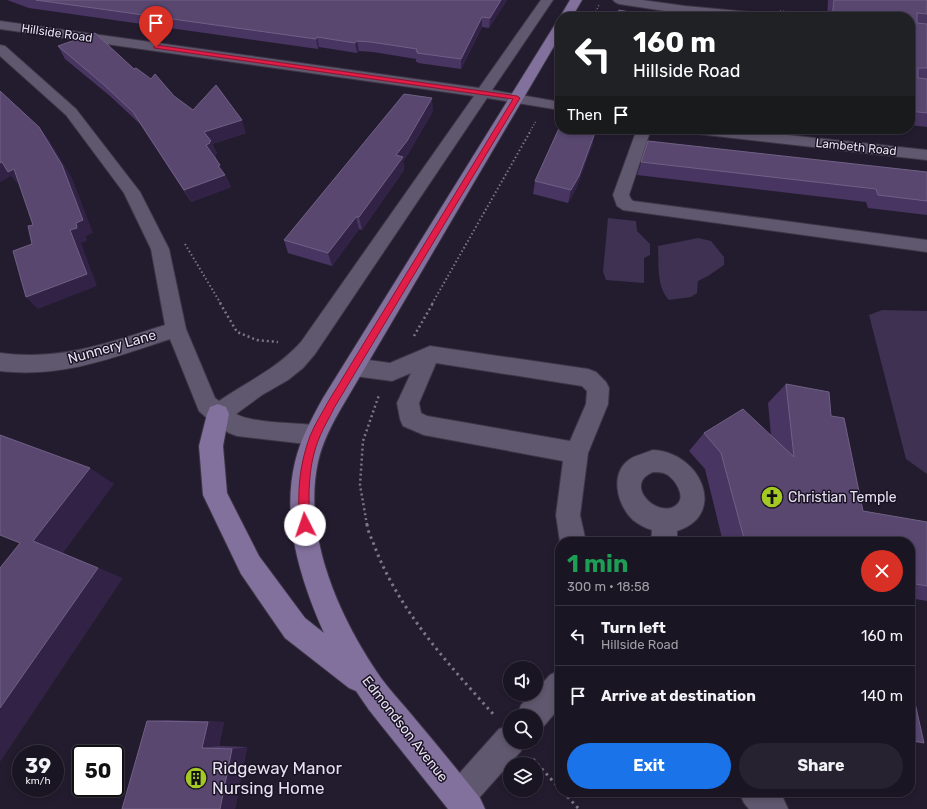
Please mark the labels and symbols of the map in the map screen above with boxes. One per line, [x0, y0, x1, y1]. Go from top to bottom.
pin [139, 6, 173, 47]
street label: Hillside Road [21, 21, 93, 45]
street label: Lambeth Road [815, 136, 897, 158]
street label: Nunnery Lane [66, 326, 158, 368]
church icon: Christian Temple [759, 484, 785, 510]
place label: Christian Temple [788, 489, 897, 506]
position arrow [284, 504, 326, 546]
street label: Edmondson Avenue [358, 673, 452, 785]
speed limit sign: 50 [72, 745, 124, 797]
place label: Ridgeway Manor Nursing Home [212, 758, 342, 798]
building icon: Ridgeway Manor Nursing Home [183, 765, 209, 791]

